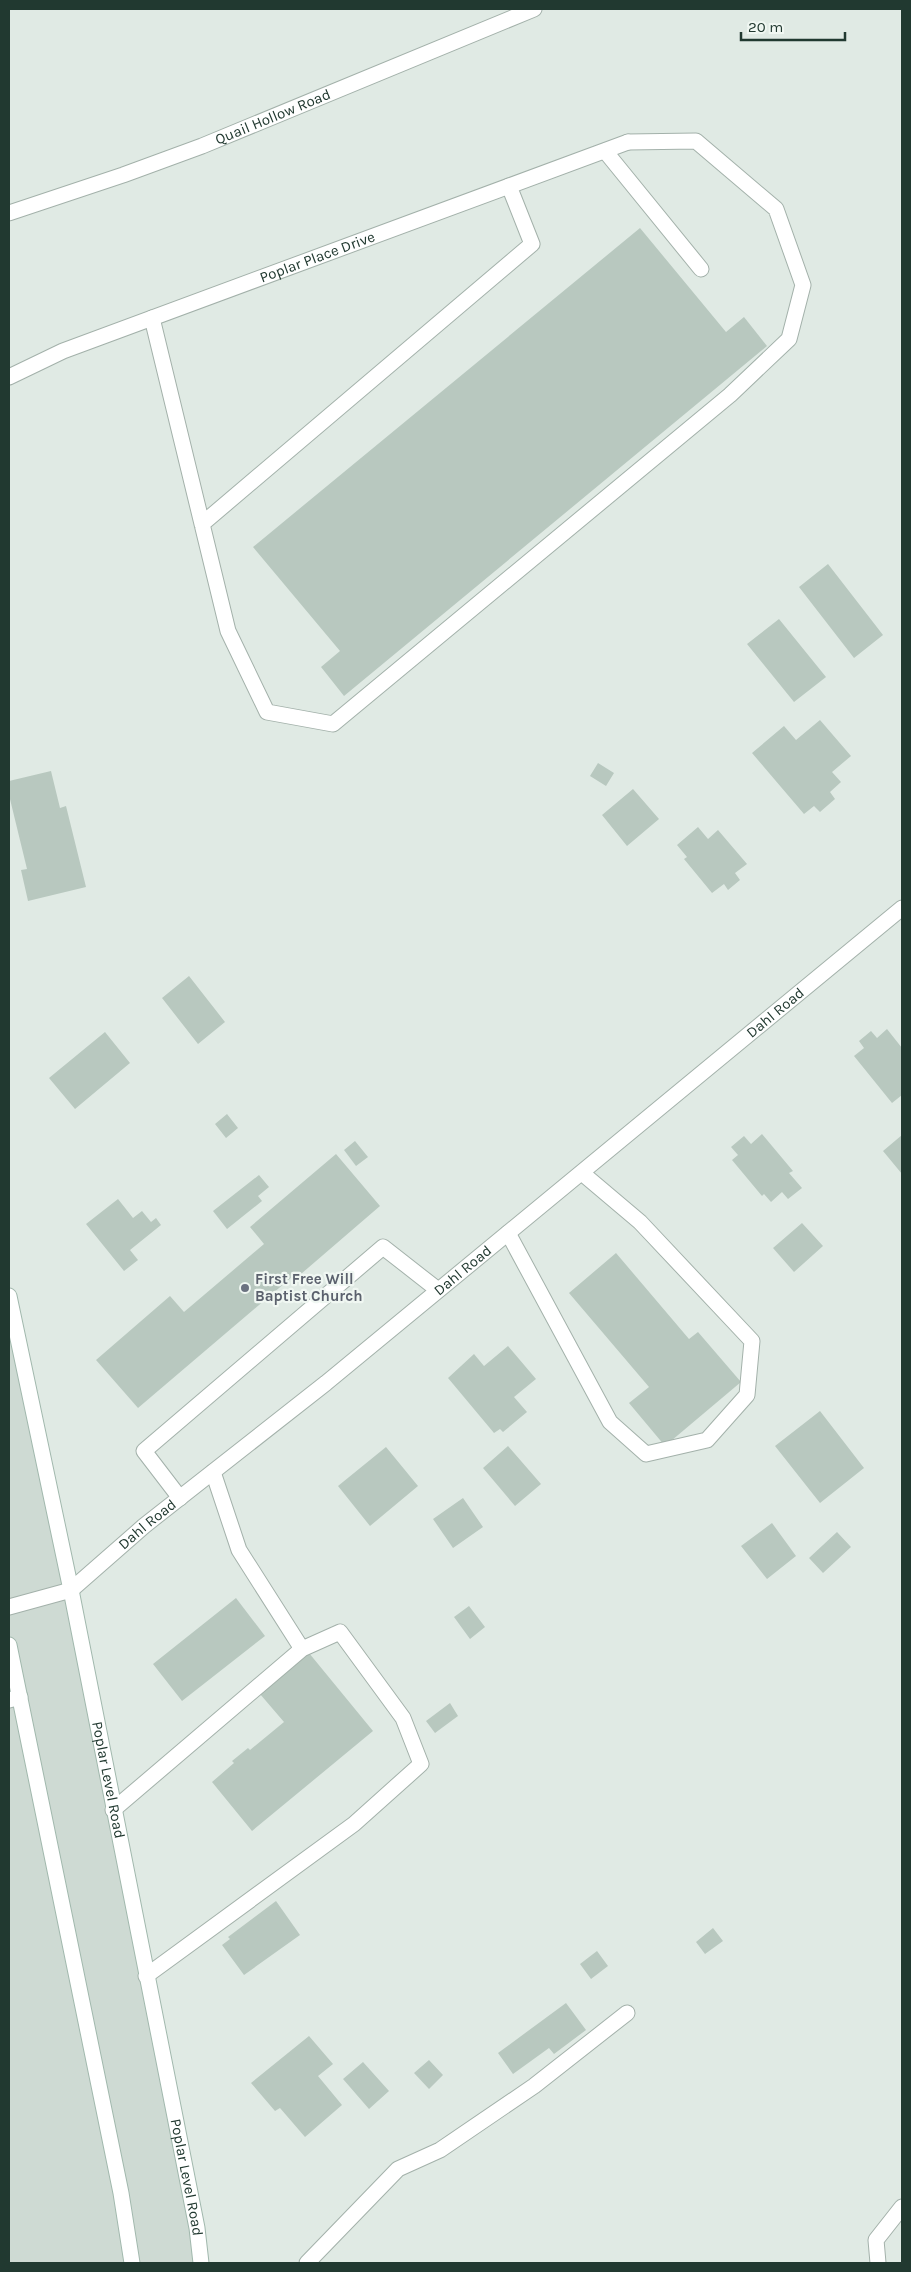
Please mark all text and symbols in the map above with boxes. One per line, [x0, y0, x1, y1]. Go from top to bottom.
scale bar [741, 10, 845, 42]
text: 20 m [748, 18, 783, 36]
street label: Quail Hollow Road [212, 85, 333, 149]
street label: Poplar Place Drive [257, 227, 377, 286]
street label: Dahl Road [743, 984, 808, 1042]
street label: Dahl Road [430, 1241, 495, 1299]
place label: First Free Will Baptist Church [255, 1270, 363, 1305]
marker: First Free Will Baptist Church [239, 1282, 251, 1294]
street label: Dahl Road [115, 1495, 180, 1553]
street label: Poplar Level Road [88, 1720, 129, 1840]
street label: Poplar Level Road [167, 2117, 207, 2237]

